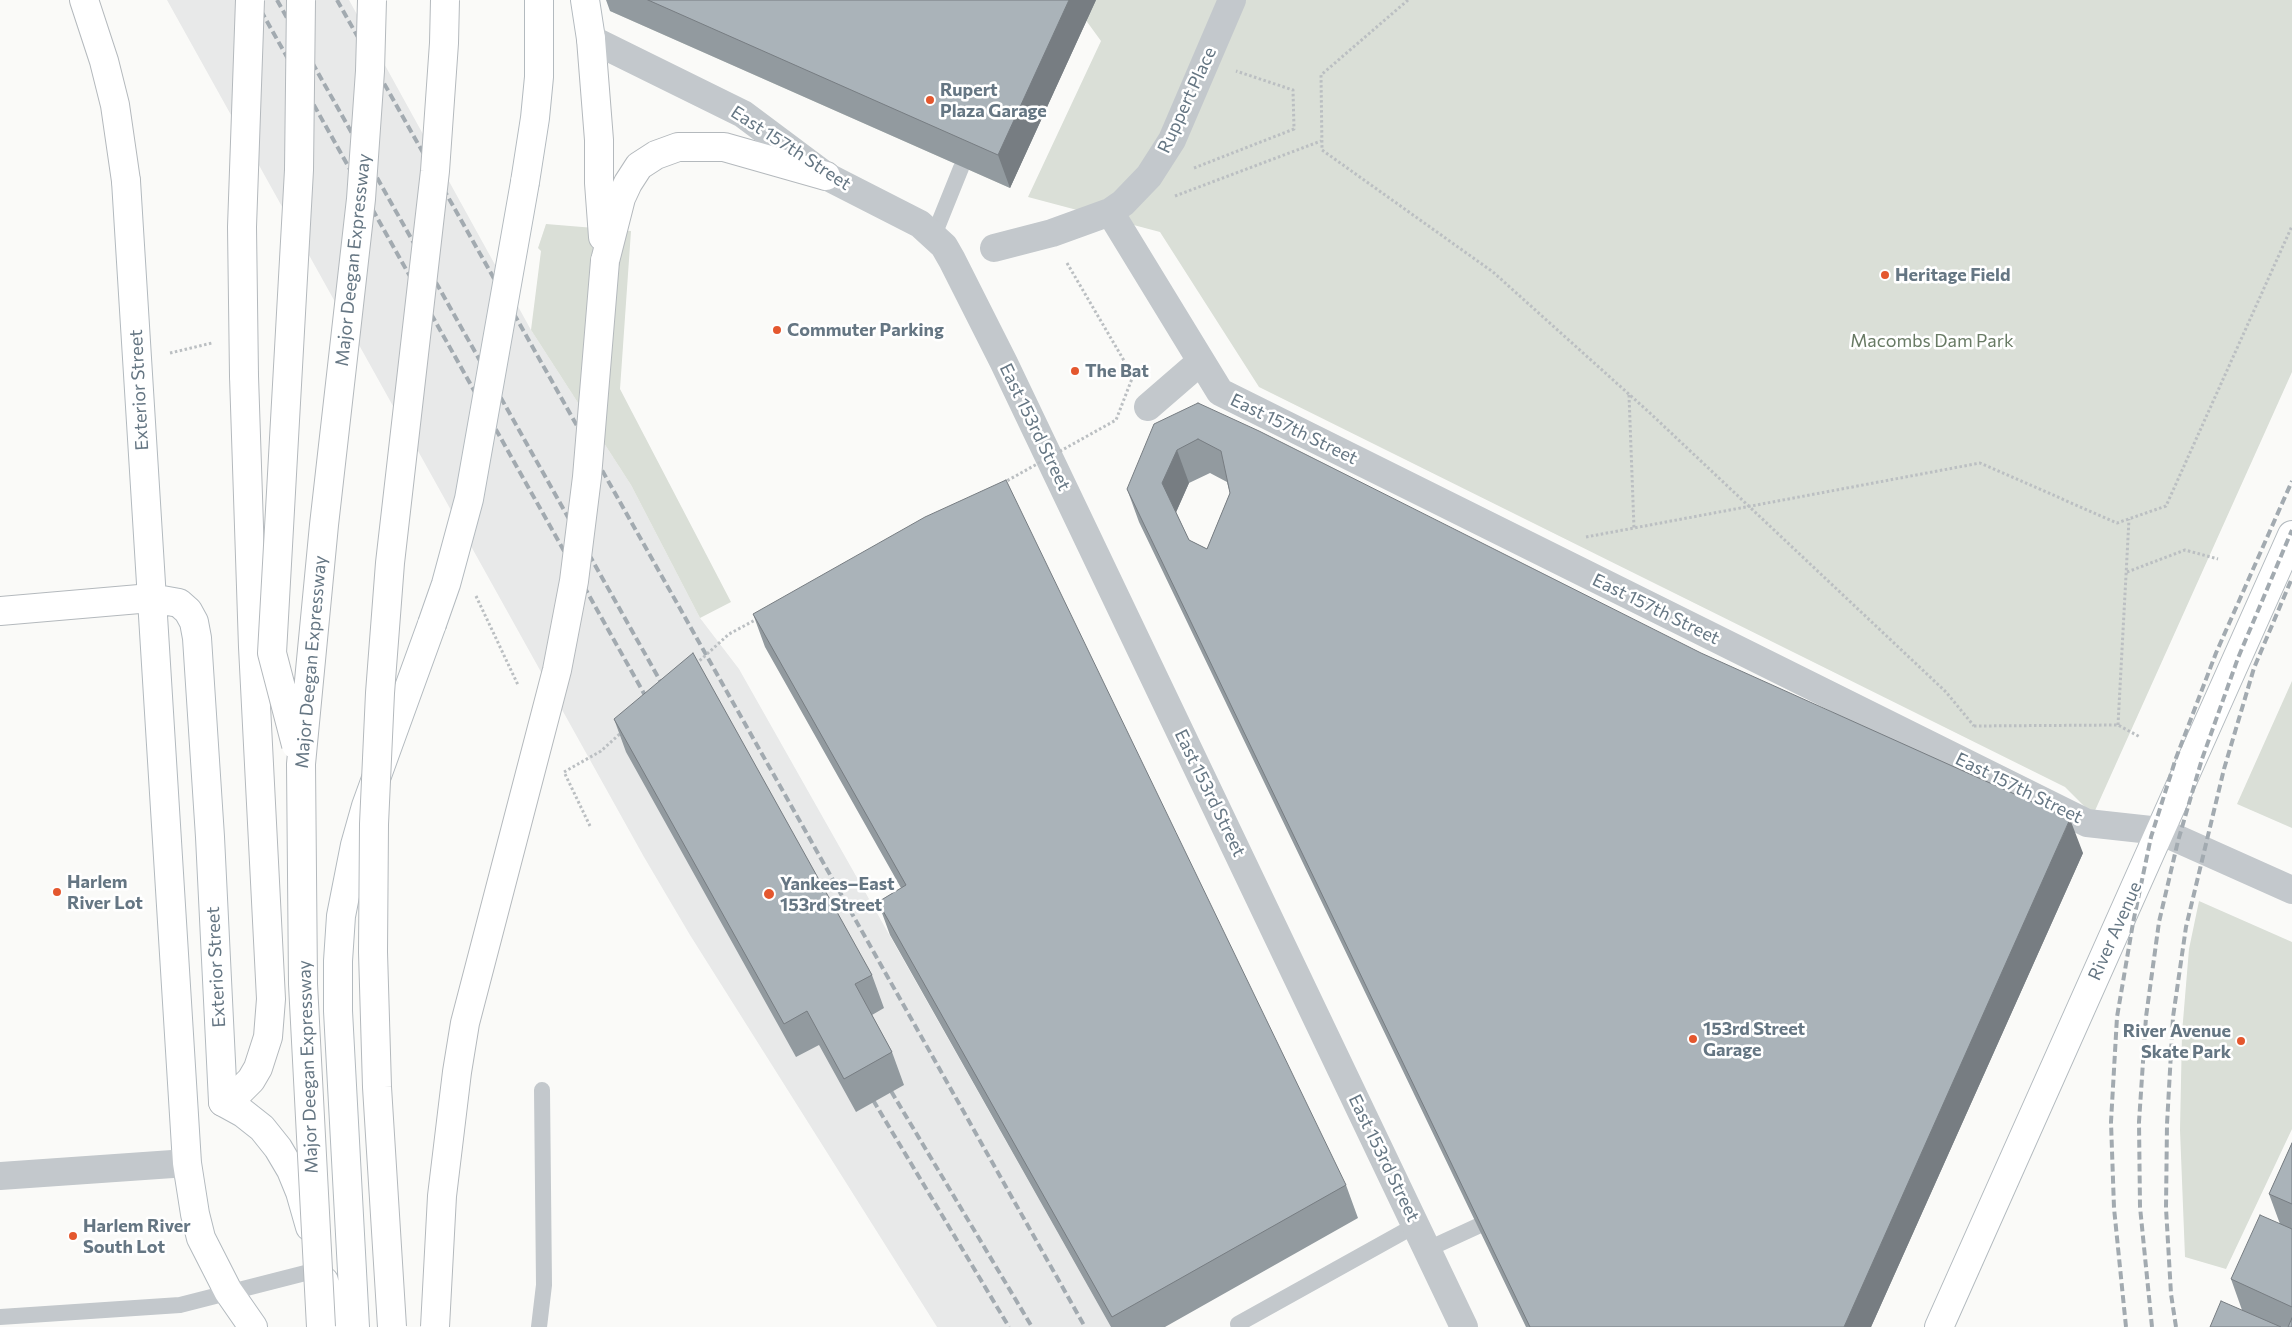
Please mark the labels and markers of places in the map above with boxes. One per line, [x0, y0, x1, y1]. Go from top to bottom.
place label: Rupert Plaza Garage [940, 79, 1047, 122]
marker: Rupert Plaza Garage [924, 94, 936, 106]
place label: Heritage Field [1895, 264, 2010, 286]
marker: Heritage Field [1879, 269, 1891, 281]
place label: Commuter Parking [787, 319, 944, 341]
marker: Commuter Parking [771, 324, 783, 336]
place label: The Bat [1085, 360, 1149, 382]
marker: The Bat [1069, 365, 1081, 377]
place label: Harlem River Lot [67, 871, 143, 914]
place label: Yankees–East 153rd Street [780, 873, 895, 916]
marker: Harlem River Lot [51, 886, 63, 898]
marker: Yankees–East 153rd Street [762, 887, 776, 901]
place label: 153rd Street Garage [1703, 1018, 1805, 1060]
place label: River Avenue Skate Park [2123, 1020, 2231, 1062]
marker: 153rd Street Garage [1687, 1033, 1699, 1045]
marker: River Avenue Skate Park [2235, 1035, 2247, 1047]
place label: Harlem River South Lot [83, 1215, 191, 1258]
marker: Harlem River South Lot [67, 1230, 79, 1242]

